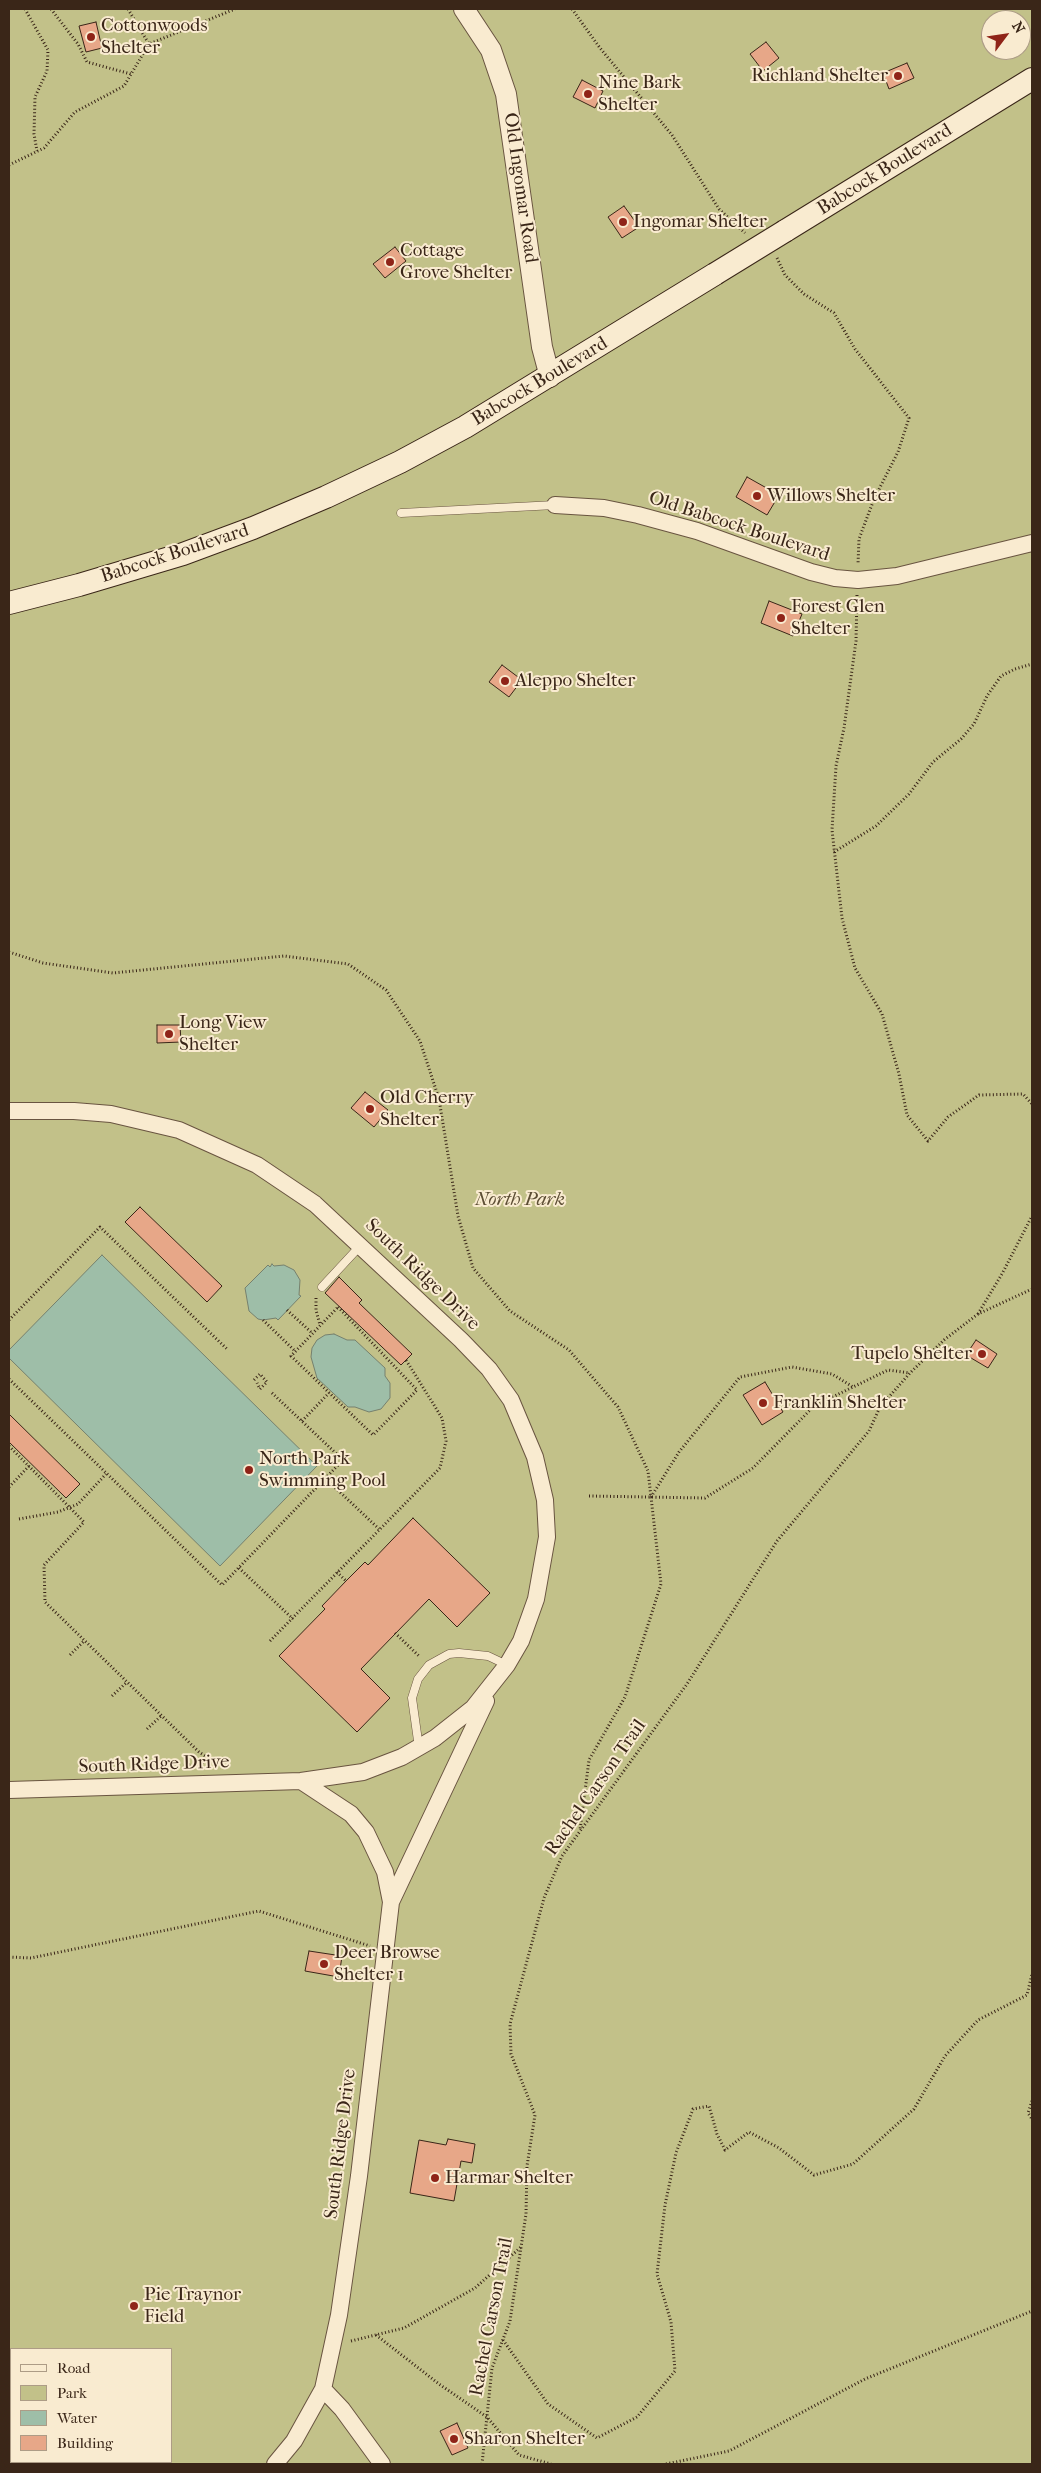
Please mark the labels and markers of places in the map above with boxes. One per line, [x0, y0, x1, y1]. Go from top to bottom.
place label: Cottonwoods Shelter [101, 15, 207, 59]
marker: Cottonwoods Shelter [85, 31, 97, 43]
place label: Richland Shelter [751, 65, 888, 87]
marker: Richland Shelter [892, 70, 904, 82]
place label: Nine Bark Shelter [598, 72, 681, 116]
marker: Nine Bark Shelter [582, 88, 594, 100]
place label: Ingomar Shelter [633, 211, 767, 233]
marker: Ingomar Shelter [617, 216, 629, 228]
place label: Cottage Grove Shelter [400, 240, 512, 284]
marker: Cottage Grove Shelter [384, 256, 396, 268]
place label: Willows Shelter [767, 485, 895, 507]
marker: Willows Shelter [751, 490, 763, 502]
place label: Forest Glen Shelter [791, 596, 885, 640]
marker: Forest Glen Shelter [775, 612, 787, 624]
place label: Aleppo Shelter [515, 670, 635, 692]
marker: Aleppo Shelter [499, 675, 511, 687]
place label: Long View Shelter [179, 1012, 266, 1056]
marker: Long View Shelter [163, 1028, 175, 1040]
place label: Old Cherry Shelter [380, 1087, 474, 1131]
marker: Old Cherry Shelter [364, 1103, 376, 1115]
place label: Tupelo Shelter [851, 1343, 972, 1365]
marker: Tupelo Shelter [976, 1348, 988, 1360]
place label: Franklin Shelter [773, 1392, 906, 1414]
marker: Franklin Shelter [757, 1397, 769, 1409]
place label: North Park Swimming Pool [259, 1448, 386, 1492]
marker: North Park Swimming Pool [243, 1464, 255, 1476]
place label: Deer Browse Shelter 1 [334, 1942, 440, 1986]
marker: Deer Browse Shelter 1 [318, 1958, 330, 1970]
place label: Harmar Shelter [445, 2167, 573, 2189]
marker: Harmar Shelter [429, 2172, 441, 2184]
place label: Pie Traynor Field [144, 2284, 241, 2328]
marker: Pie Traynor Field [128, 2300, 140, 2312]
place label: Sharon Shelter [464, 2428, 585, 2450]
marker: Sharon Shelter [448, 2433, 460, 2445]

